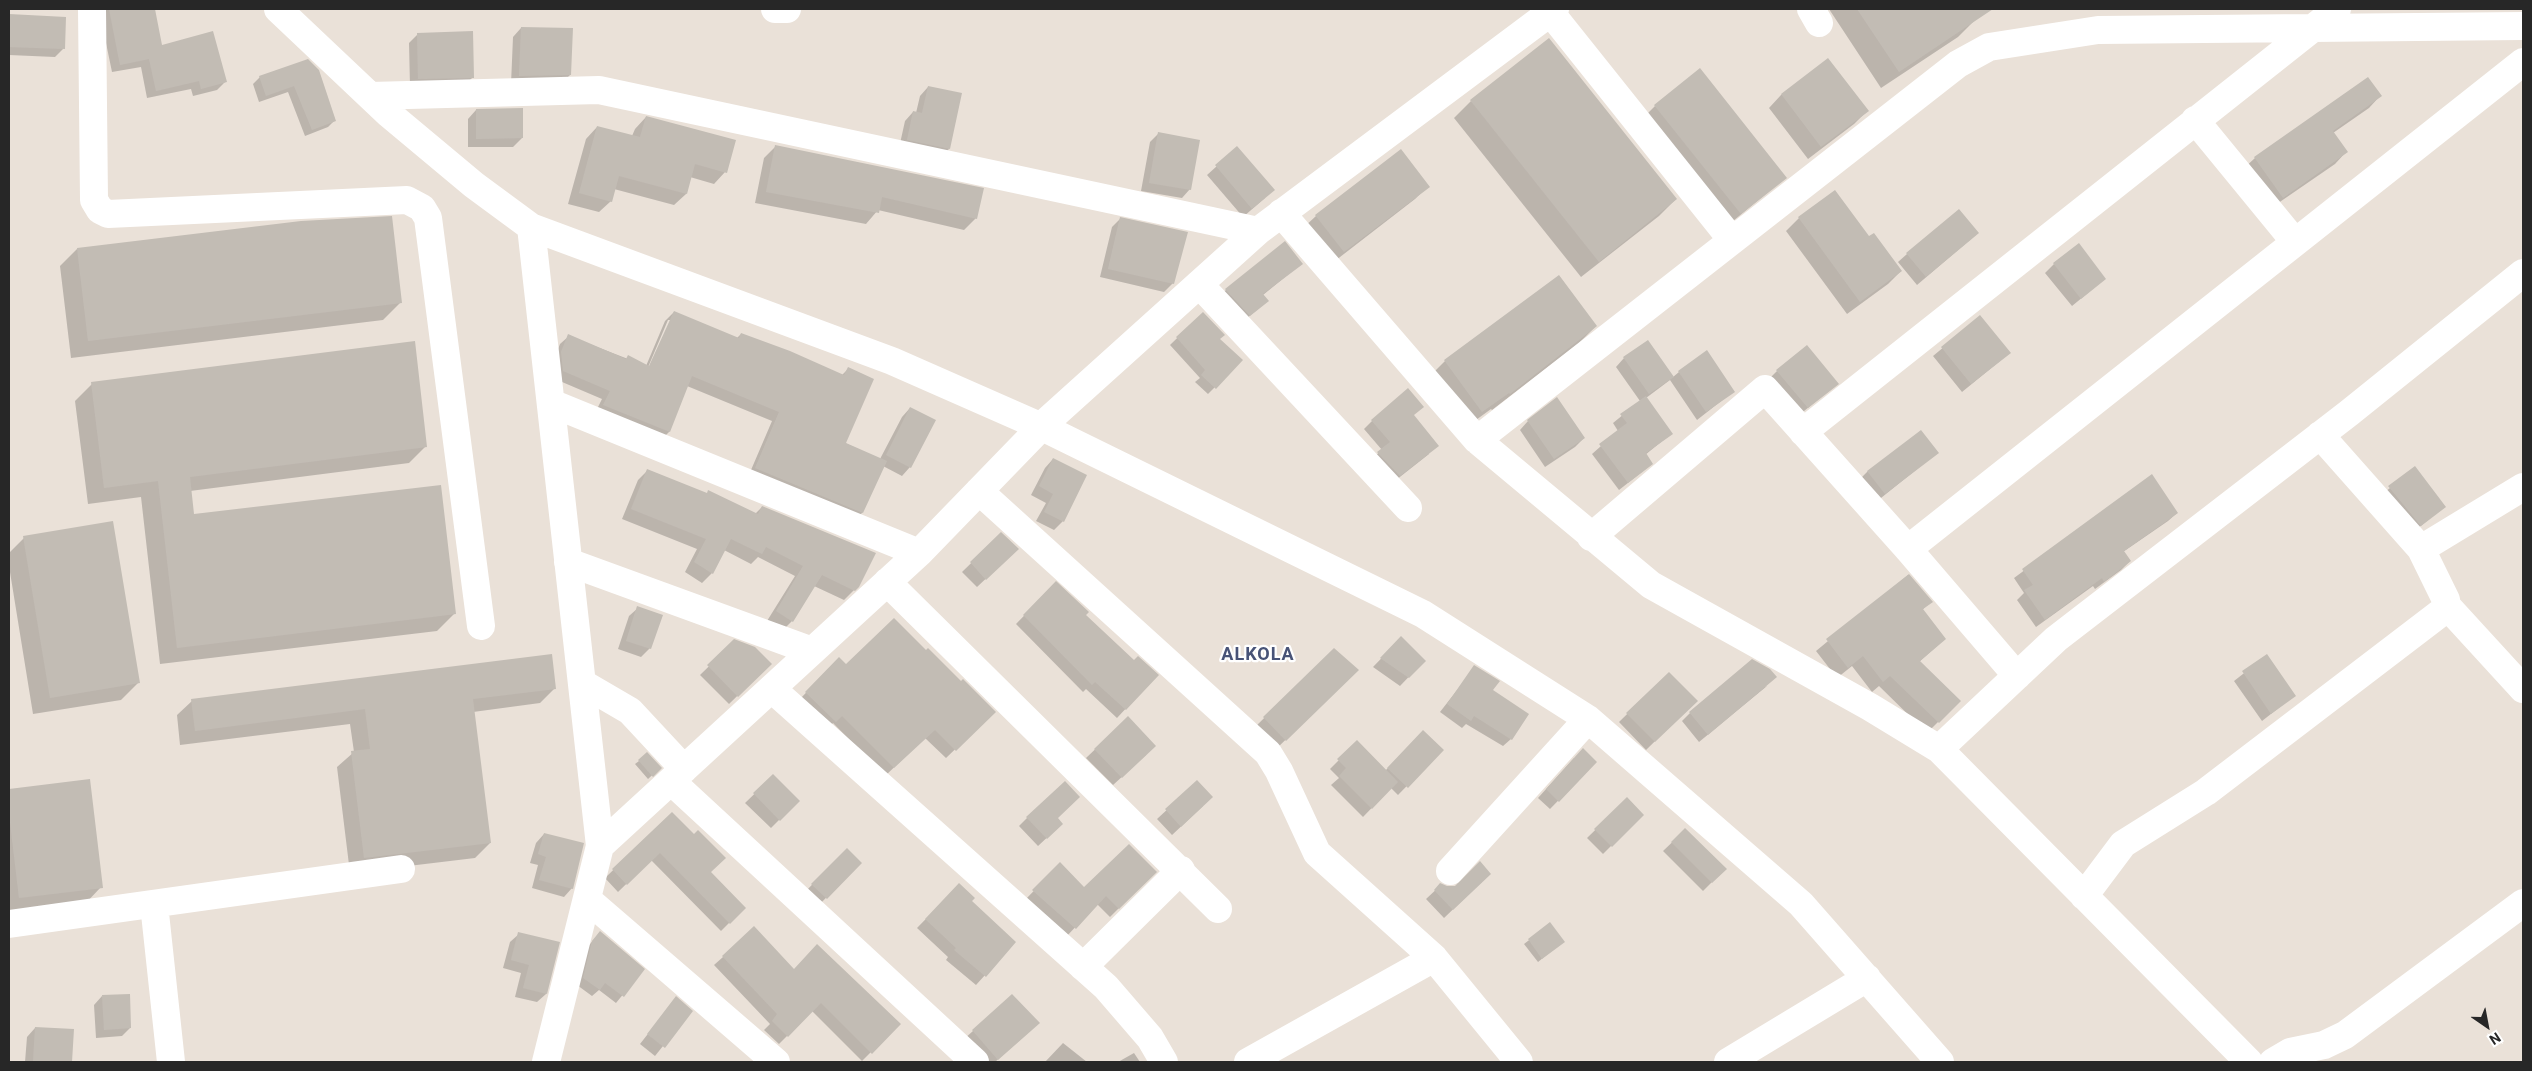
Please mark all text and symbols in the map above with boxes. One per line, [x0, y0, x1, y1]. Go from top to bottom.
district label: ALKOLA [1221, 644, 1295, 666]
north arrow [2462, 1001, 2512, 1051]
text: N [2487, 1029, 2504, 1048]

